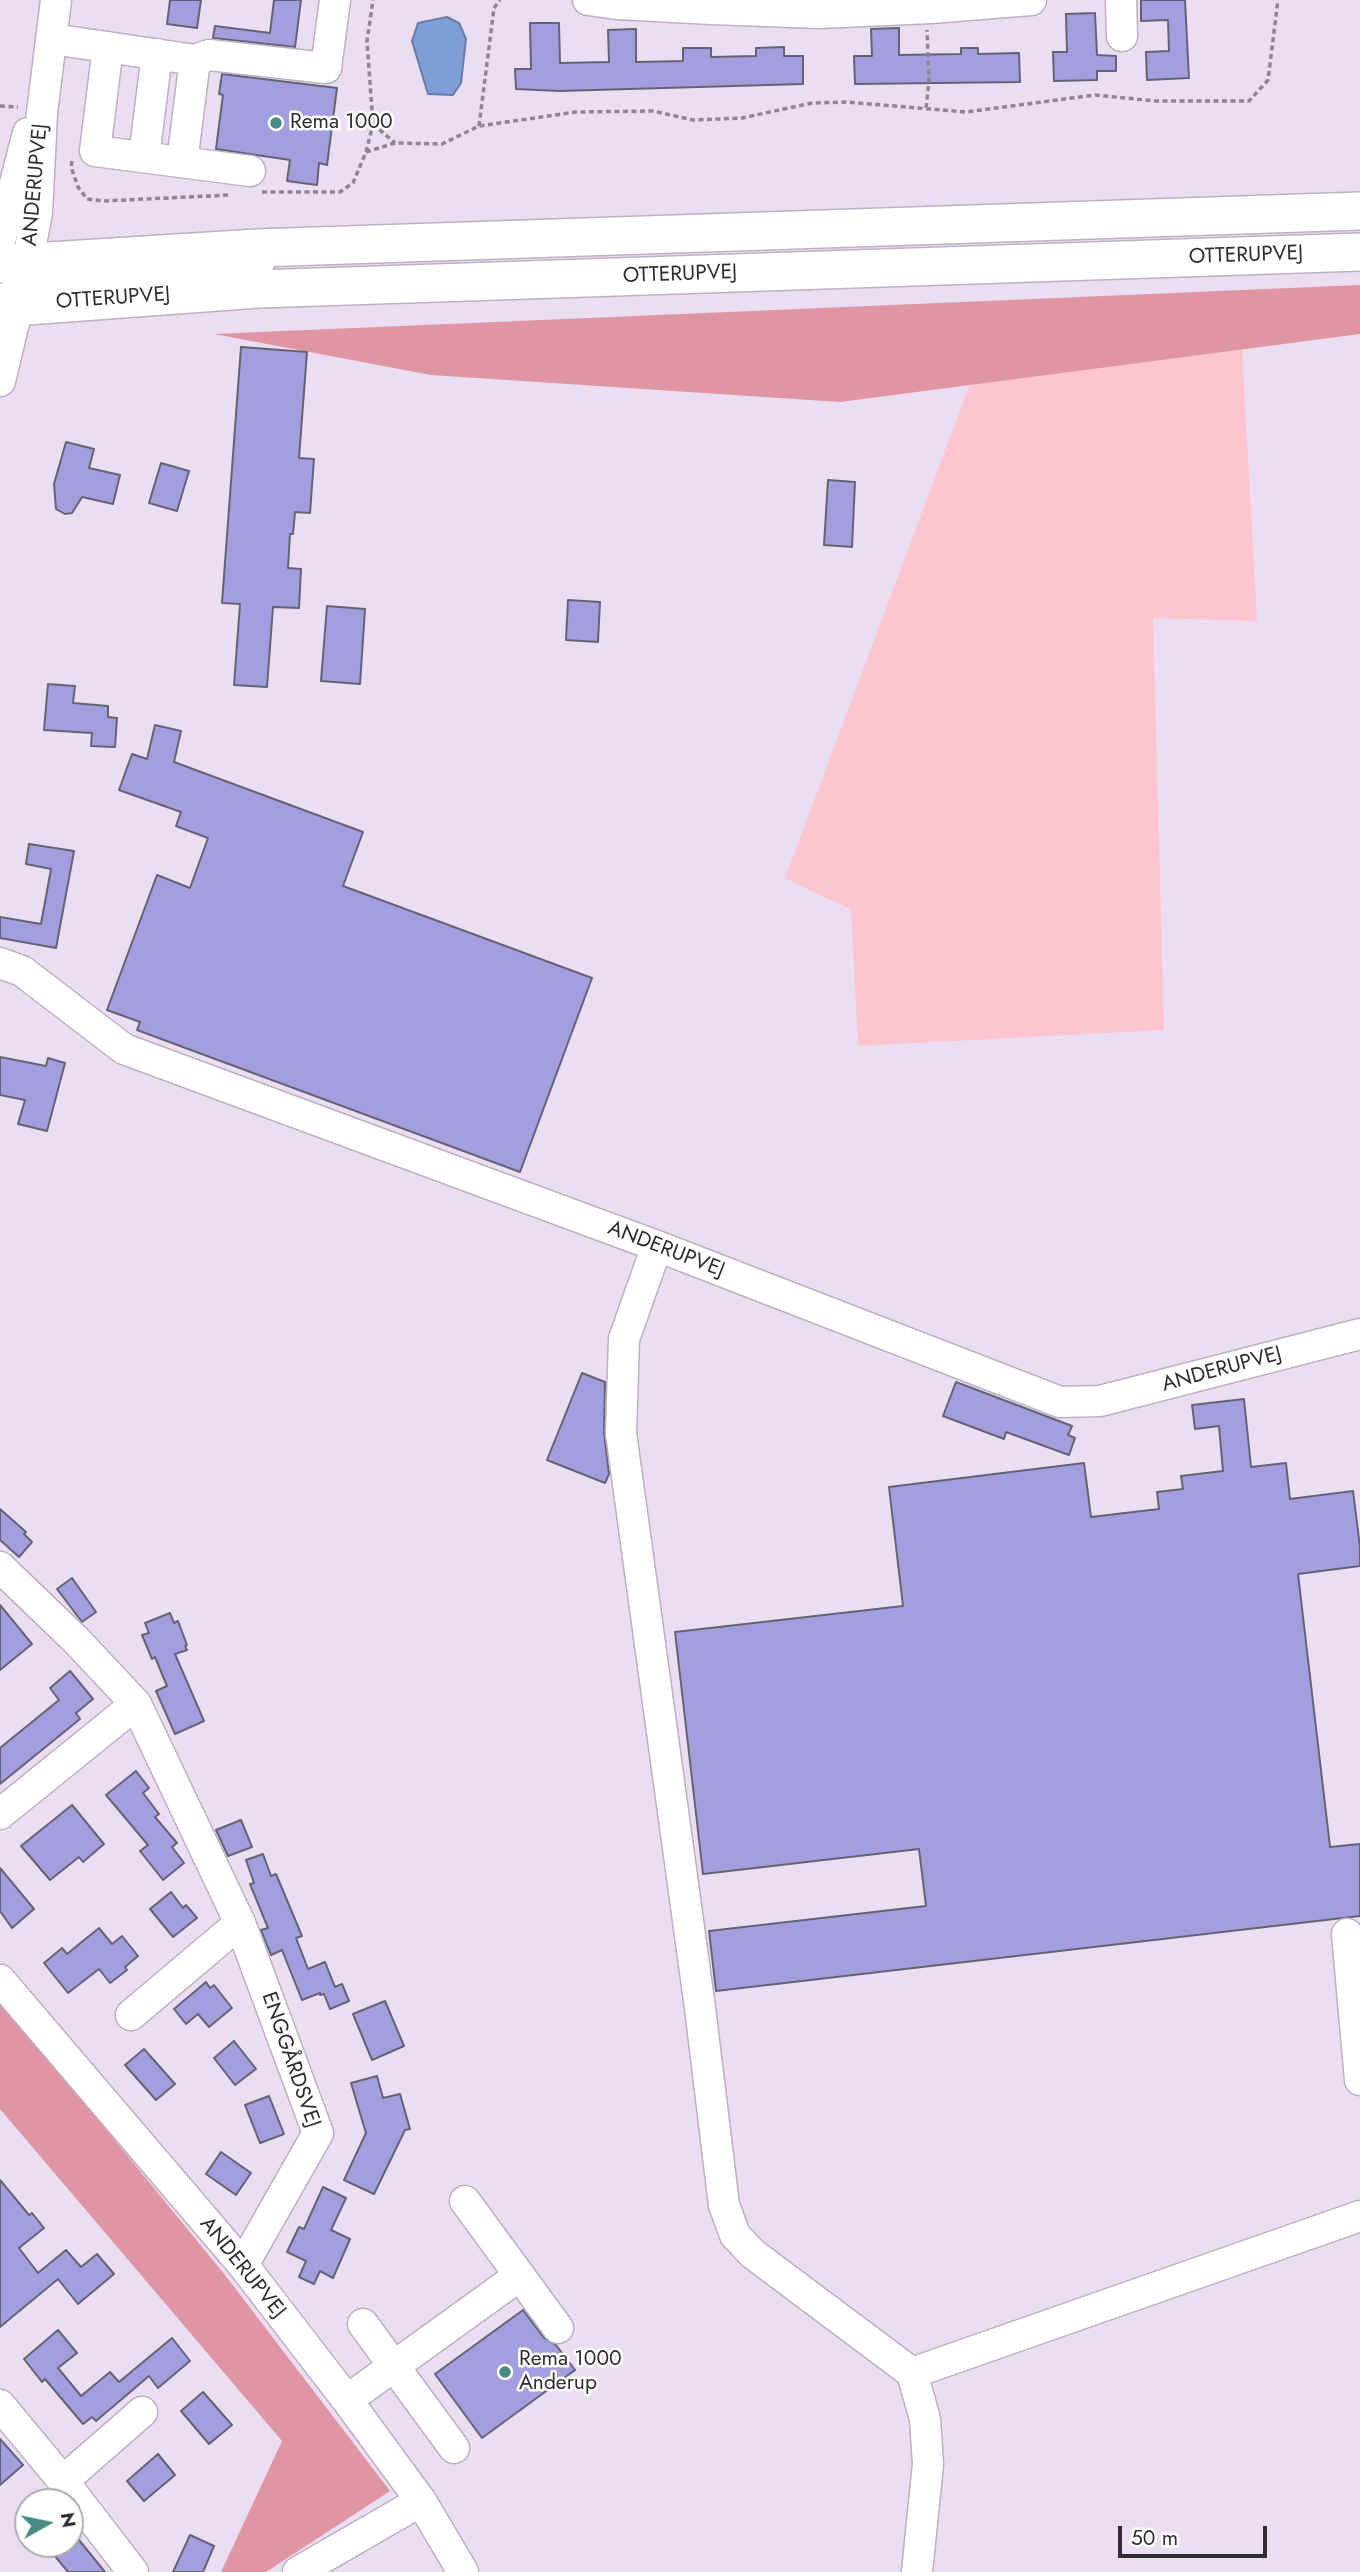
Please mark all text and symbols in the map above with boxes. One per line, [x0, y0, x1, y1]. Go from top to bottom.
place label: Rema 1000 [290, 110, 393, 136]
marker: Rema 1000 [268, 115, 284, 131]
street label: ANDERUPVEJ [18, 123, 54, 247]
street label: OTTERUPVEJ [1188, 241, 1304, 271]
street label: OTTERUPVEJ [622, 260, 738, 290]
street label: OTTERUPVEJ [55, 282, 171, 316]
street label: ANDERUPVEJ [604, 1216, 728, 1284]
street label: ANDERUPVEJ [1159, 1342, 1285, 1398]
street label: ENGGÅRDSVEJ [255, 1989, 325, 2131]
street label: ANDERUPVEJ [194, 2212, 290, 2324]
place label: Rema 1000 Anderup [519, 2347, 622, 2397]
marker: Rema 1000 Anderup [497, 2364, 513, 2380]
north arrow [14, 2488, 84, 2558]
text: N [54, 2510, 83, 2530]
scale bar [1122, 2512, 1271, 2556]
text: 50 m [1131, 2523, 1178, 2553]

